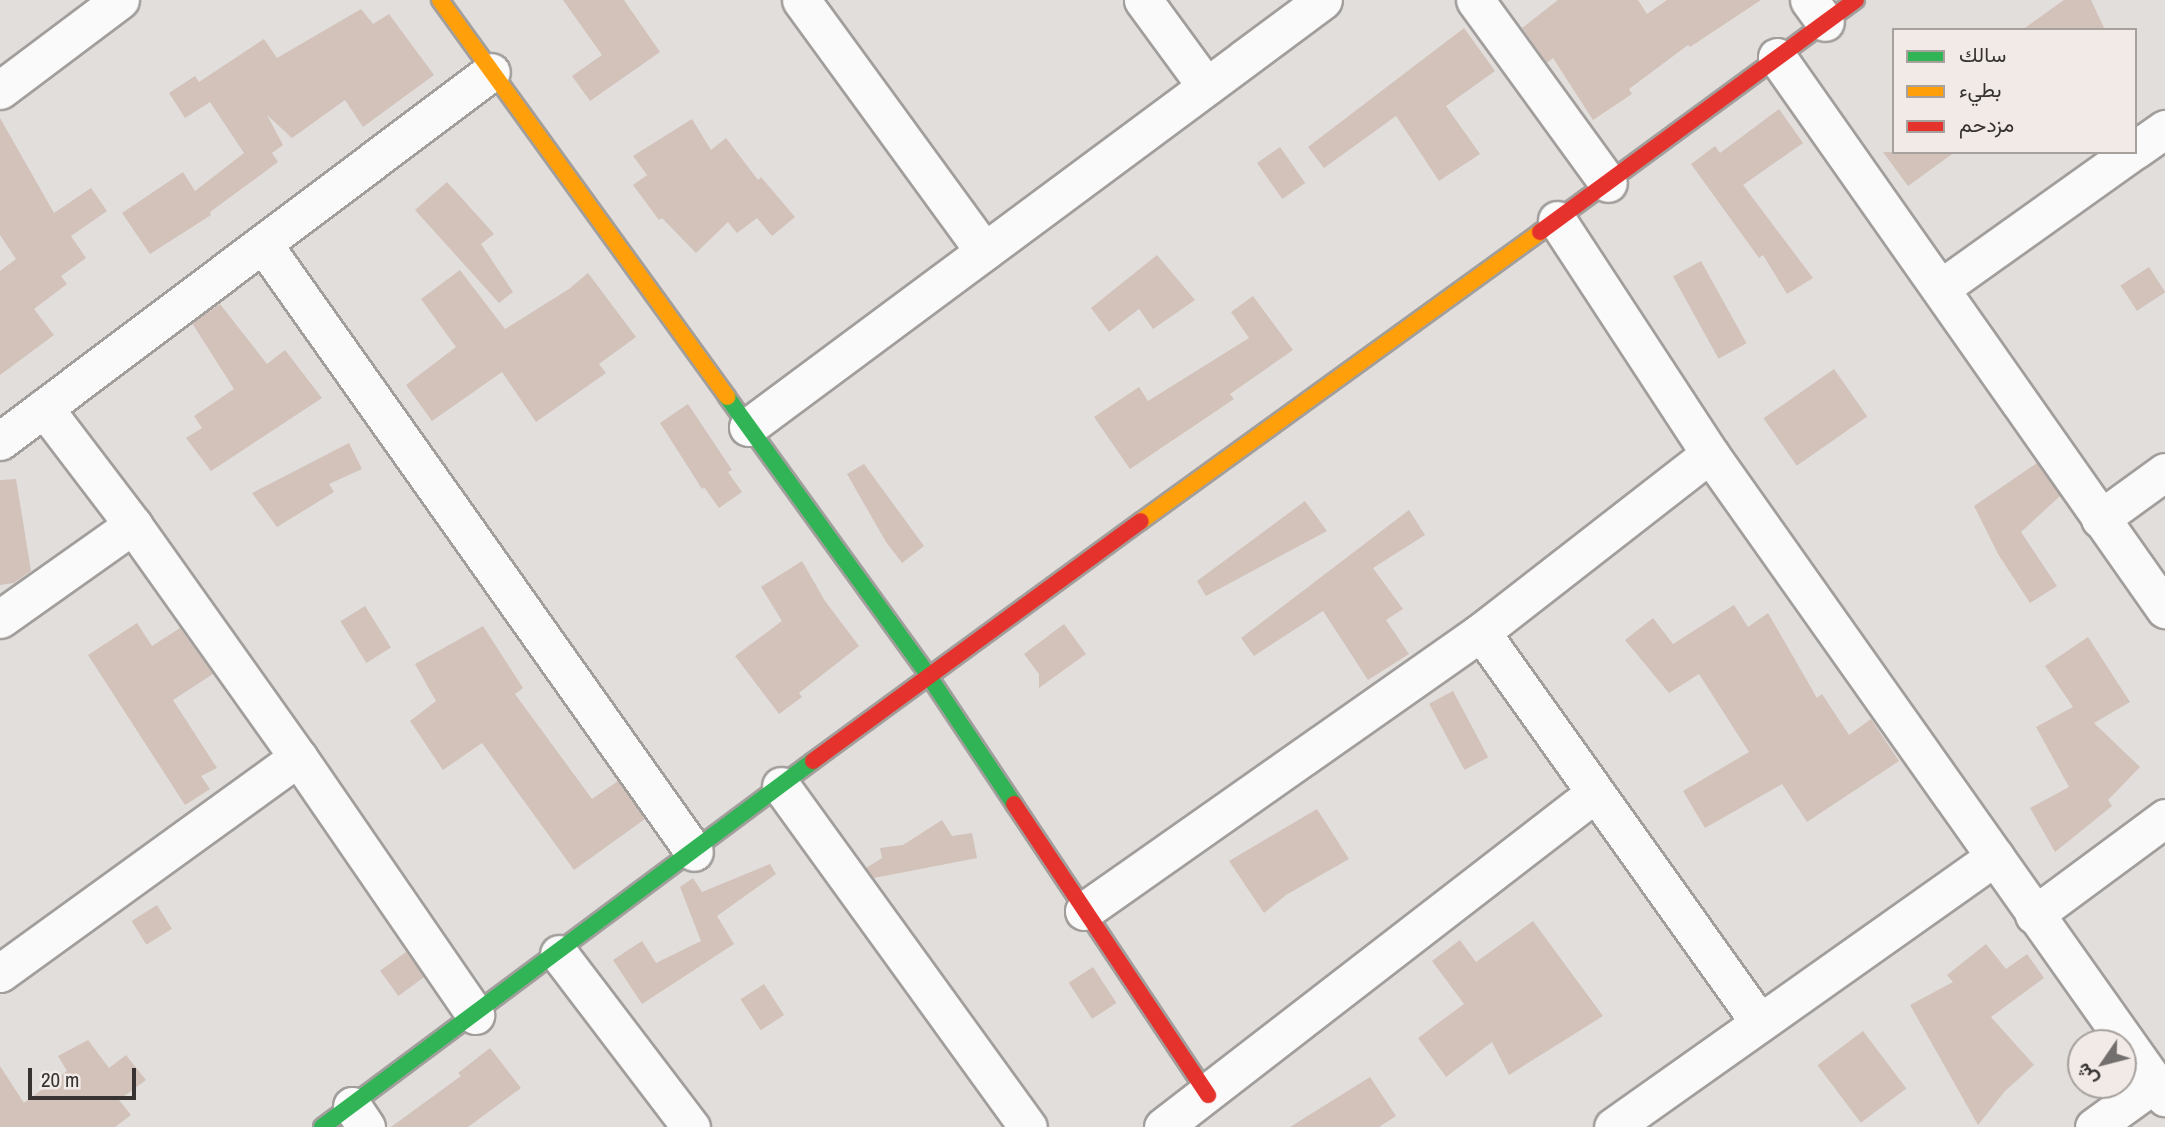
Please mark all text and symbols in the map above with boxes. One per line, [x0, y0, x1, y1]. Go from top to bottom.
legend [1892, 28, 2137, 154]
text: سالك [1959, 40, 2006, 69]
text: بطيء [1959, 75, 2002, 104]
text: مزدحم [1959, 110, 2014, 139]
north arrow [2067, 1029, 2137, 1099]
scale bar [32, 1054, 140, 1098]
text: ش [2069, 1058, 2104, 1092]
text: 20 m [41, 1065, 79, 1094]

